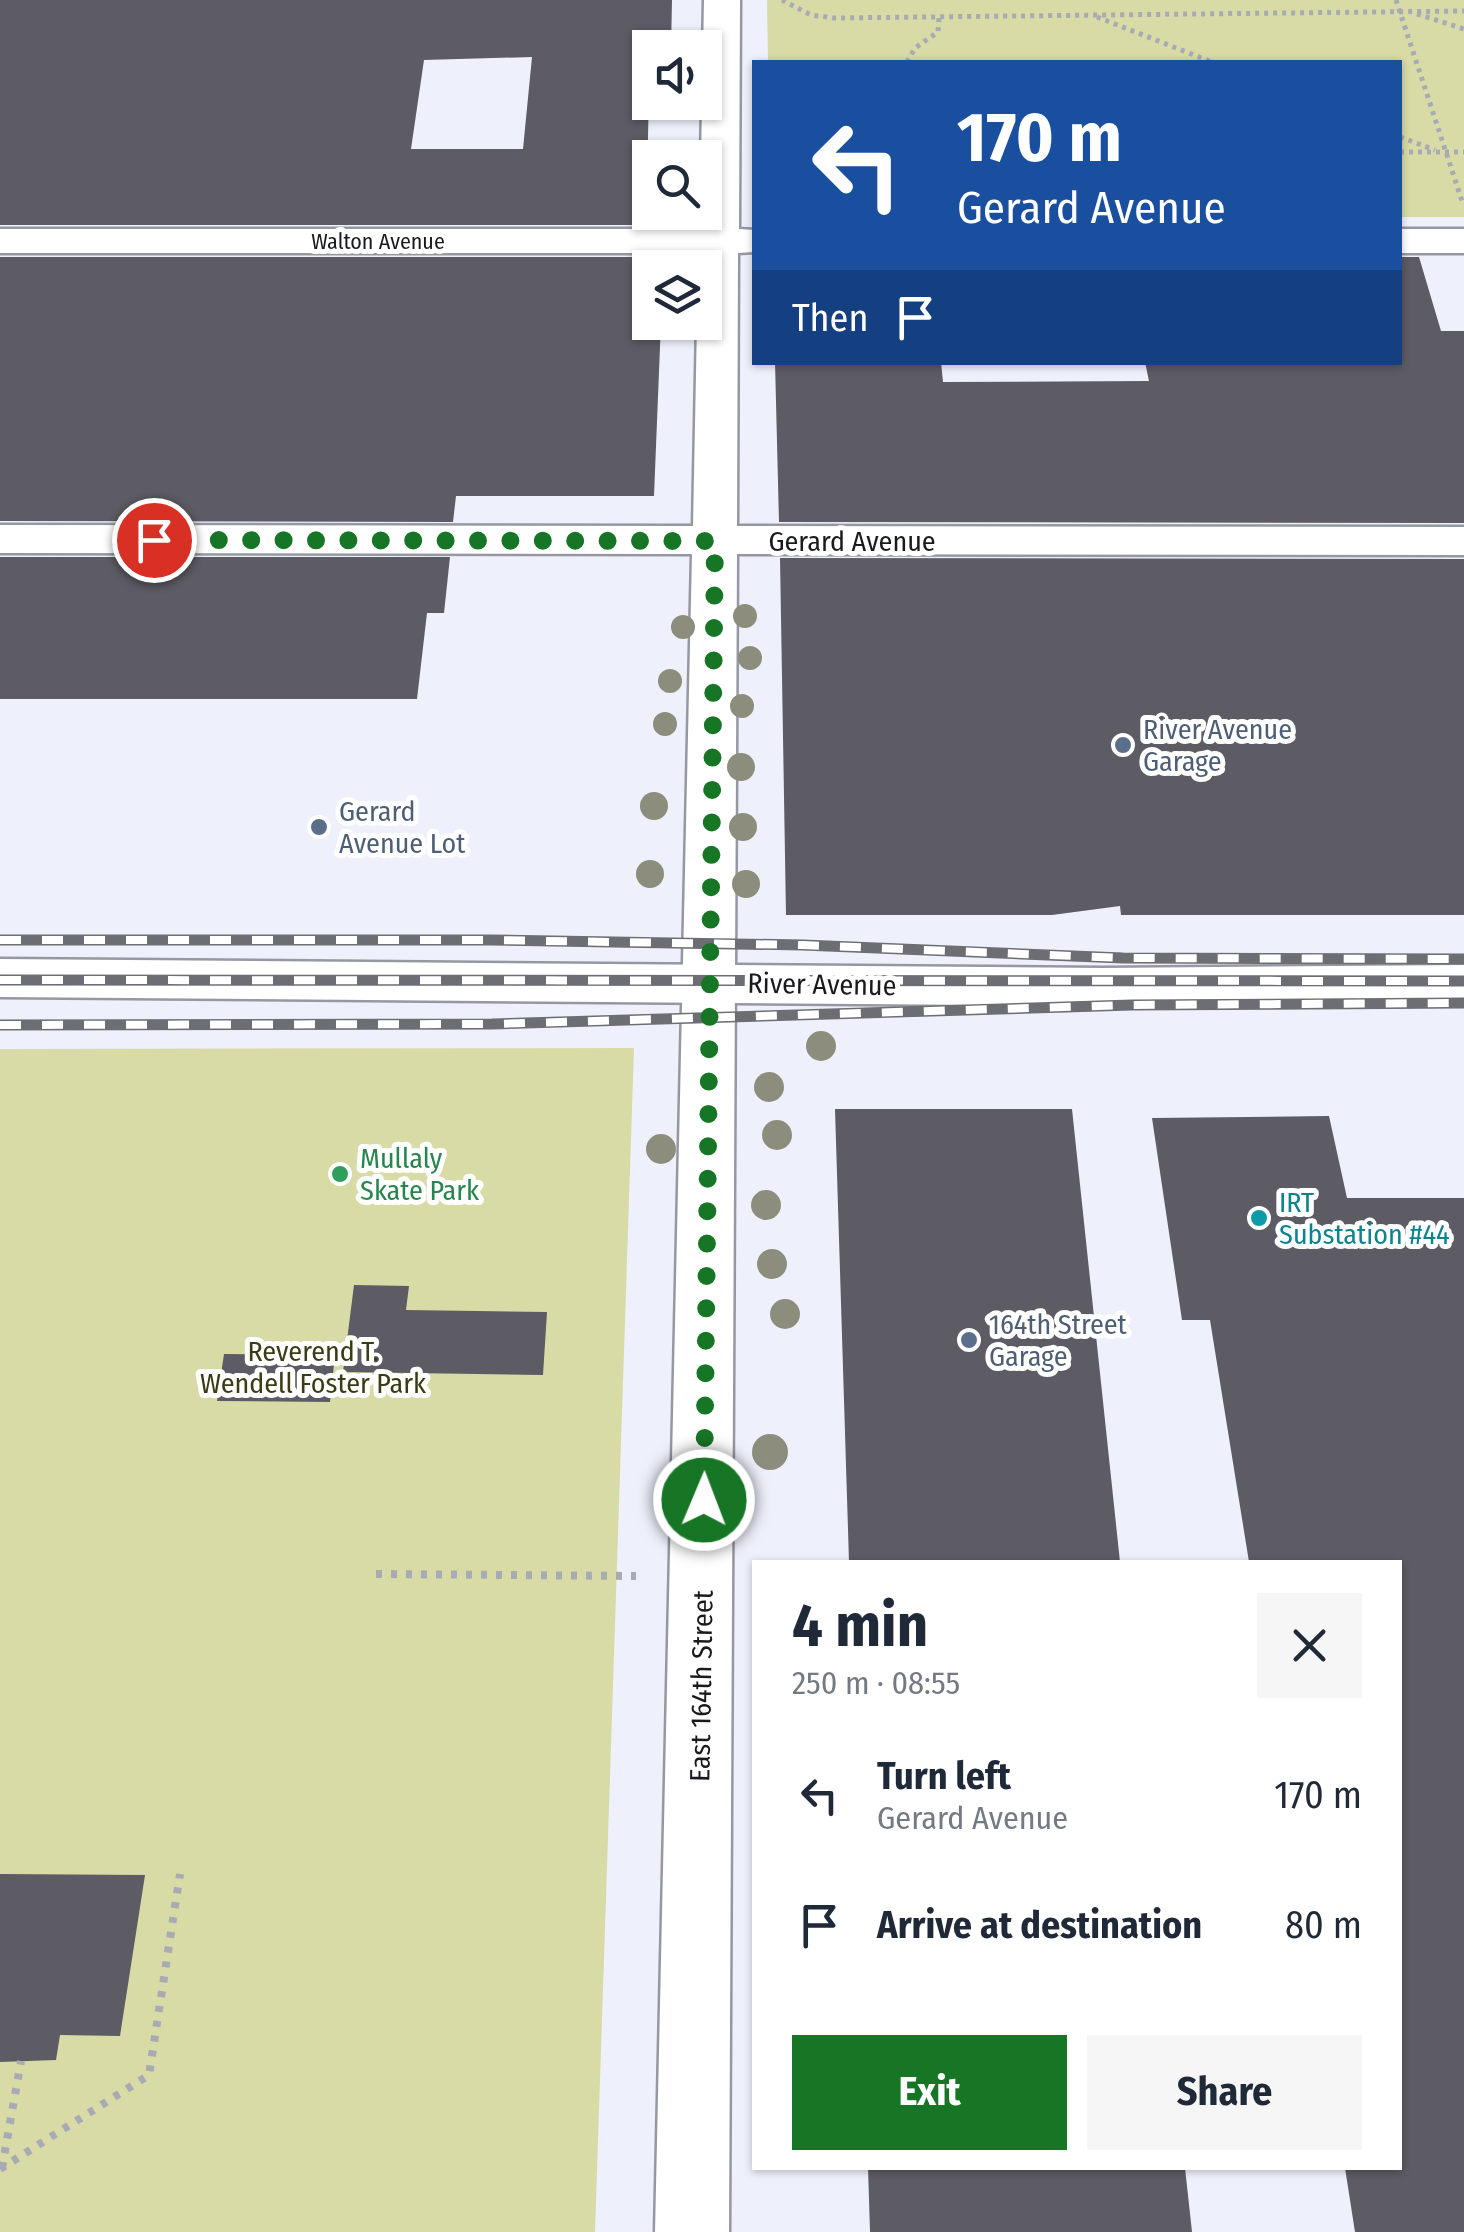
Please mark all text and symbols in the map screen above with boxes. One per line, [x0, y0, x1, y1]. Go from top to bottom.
map controls [632, 30, 722, 340]
button: sound [632, 30, 722, 120]
text: 170 m [957, 96, 1122, 180]
icon: left [792, 100, 922, 230]
button: search [632, 140, 722, 230]
text: Gerard Avenue [957, 181, 1226, 235]
street label: Walton Avenue [311, 228, 445, 255]
button: layers [632, 250, 722, 340]
icon: arrive [888, 290, 943, 345]
text: Then [792, 295, 868, 341]
pin [112, 498, 197, 583]
icon: arrive [127, 513, 182, 568]
street label: Gerard Avenue [768, 525, 936, 558]
place label: River Avenue Garage [1143, 713, 1292, 778]
marker: River Avenue Garage [1112, 734, 1134, 756]
place label: Gerard Avenue Lot [339, 795, 466, 860]
marker: Gerard Avenue Lot [308, 816, 330, 838]
street label: River Avenue [747, 967, 897, 1002]
place label: Mullaly Skate Park [360, 1142, 480, 1207]
marker: Mullaly Skate Park [329, 1163, 351, 1185]
place label: IRT Substation #44 [1279, 1186, 1450, 1251]
marker: IRT Substation #44 [1248, 1207, 1270, 1229]
place label: 164th Street Garage [989, 1308, 1128, 1373]
marker: 164th Street Garage [958, 1329, 980, 1351]
park label: Reverend T. Wendell Foster Park [200, 1335, 427, 1400]
position arrow [652, 1448, 756, 1552]
street label: East 164th Street [683, 1589, 720, 1782]
text: 4 min [792, 1590, 928, 1662]
button: close [1257, 1593, 1362, 1698]
text: 250 m · 08:55 [792, 1664, 960, 1702]
text: Turn left [877, 1753, 1011, 1799]
icon: left [792, 1768, 847, 1823]
text: 170 m [1274, 1772, 1362, 1818]
text: Gerard Avenue [877, 1799, 1068, 1837]
icon: arrive [792, 1898, 847, 1953]
text: Arrive at destination [877, 1902, 1202, 1948]
text: 80 m [1285, 1902, 1362, 1948]
button: Exit [792, 2035, 1067, 2150]
button: Share [1087, 2035, 1362, 2150]

